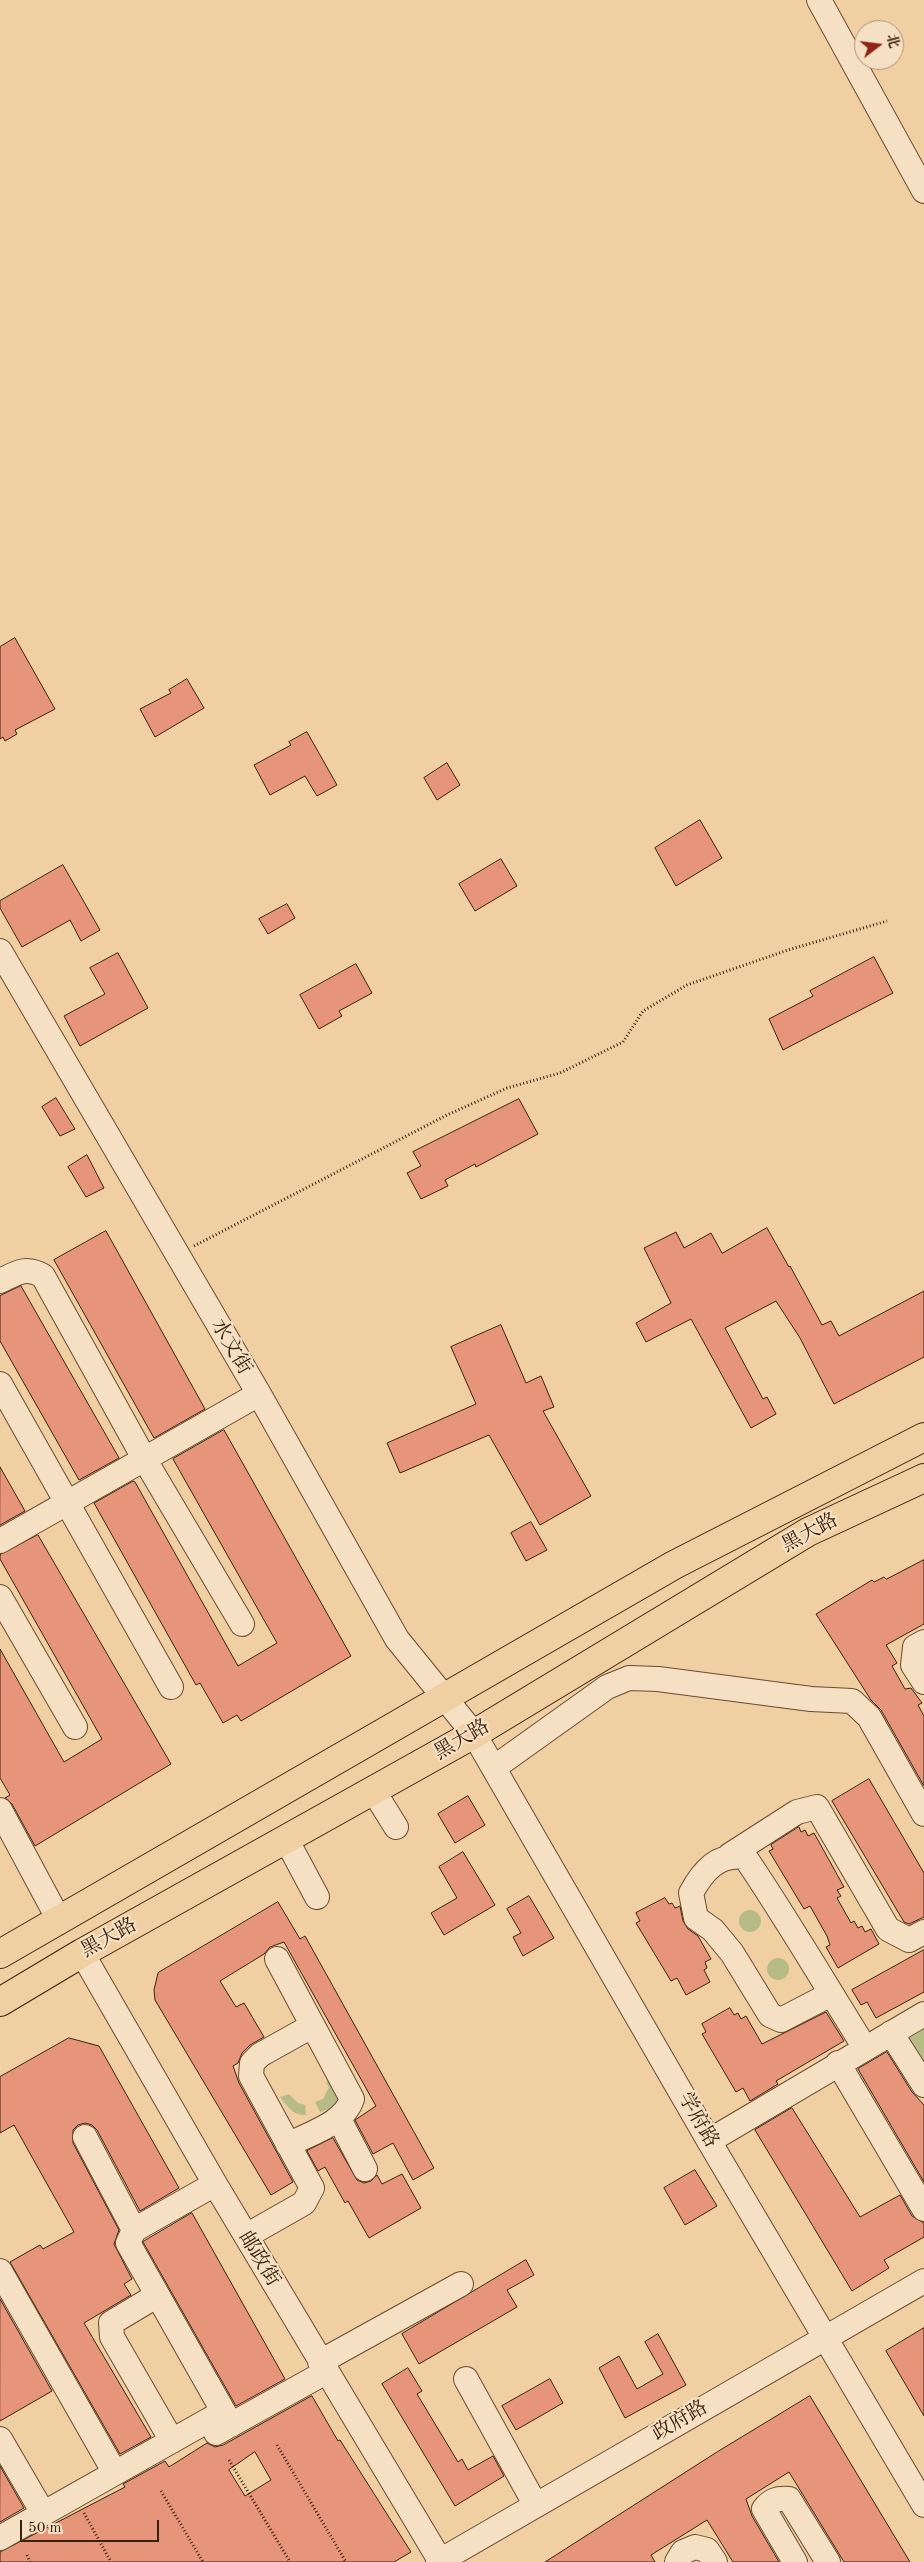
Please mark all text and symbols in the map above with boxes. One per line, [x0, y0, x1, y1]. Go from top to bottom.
north arrow [854, 20, 904, 70]
text: 北 [884, 33, 901, 50]
street label: 水文街 [206, 1315, 256, 1379]
street label: 黑大路 [778, 1508, 842, 1558]
street label: 黑大路 [430, 1715, 494, 1765]
street label: 黑大路 [77, 1913, 141, 1963]
street label: 学府路 [673, 2088, 723, 2152]
street label: 邮政街 [233, 2227, 285, 2291]
street label: 政府路 [648, 2396, 712, 2446]
scale bar [22, 2510, 161, 2542]
text: 50 m [28, 2521, 62, 2536]

